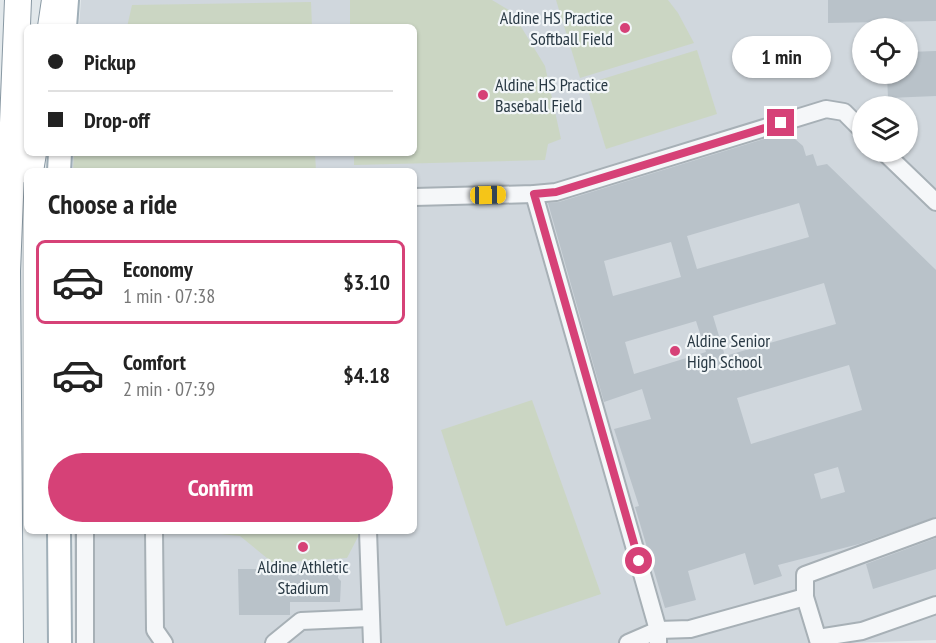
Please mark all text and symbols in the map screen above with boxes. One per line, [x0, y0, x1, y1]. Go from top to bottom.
place label: Aldine HS Practice Softball Field [500, 6, 613, 50]
map controls [852, 18, 918, 162]
button: locate [852, 18, 918, 84]
marker: Aldine HS Practice Softball Field [618, 21, 632, 35]
callout: 1 min [732, 36, 830, 78]
text: 1 min [761, 44, 802, 70]
text: Pickup [84, 48, 136, 76]
place label: Aldine HS Practice Baseball Field [495, 73, 608, 117]
marker: Aldine HS Practice Baseball Field [476, 88, 490, 102]
button: layers [852, 96, 918, 162]
text: Drop-off [84, 106, 150, 134]
route end [767, 109, 794, 136]
car [470, 186, 506, 204]
text: Choose a ride [48, 187, 177, 221]
icon: car [51, 255, 105, 309]
text: Economy [123, 255, 193, 283]
text: $3.10 [343, 268, 390, 296]
text: 1 min · 07:38 [123, 283, 215, 309]
place label: Aldine Senior High School [687, 329, 770, 373]
marker: Aldine Senior High School [668, 344, 682, 358]
icon: car [51, 348, 105, 402]
text: Comfort [123, 348, 186, 376]
text: $4.18 [343, 361, 390, 389]
text: 2 min · 07:39 [123, 376, 215, 402]
button: Confirm [48, 453, 393, 522]
marker: Aldine Athletic Stadium [296, 540, 310, 554]
route start [625, 547, 652, 574]
place label: Aldine Athletic Stadium [257, 555, 349, 599]

